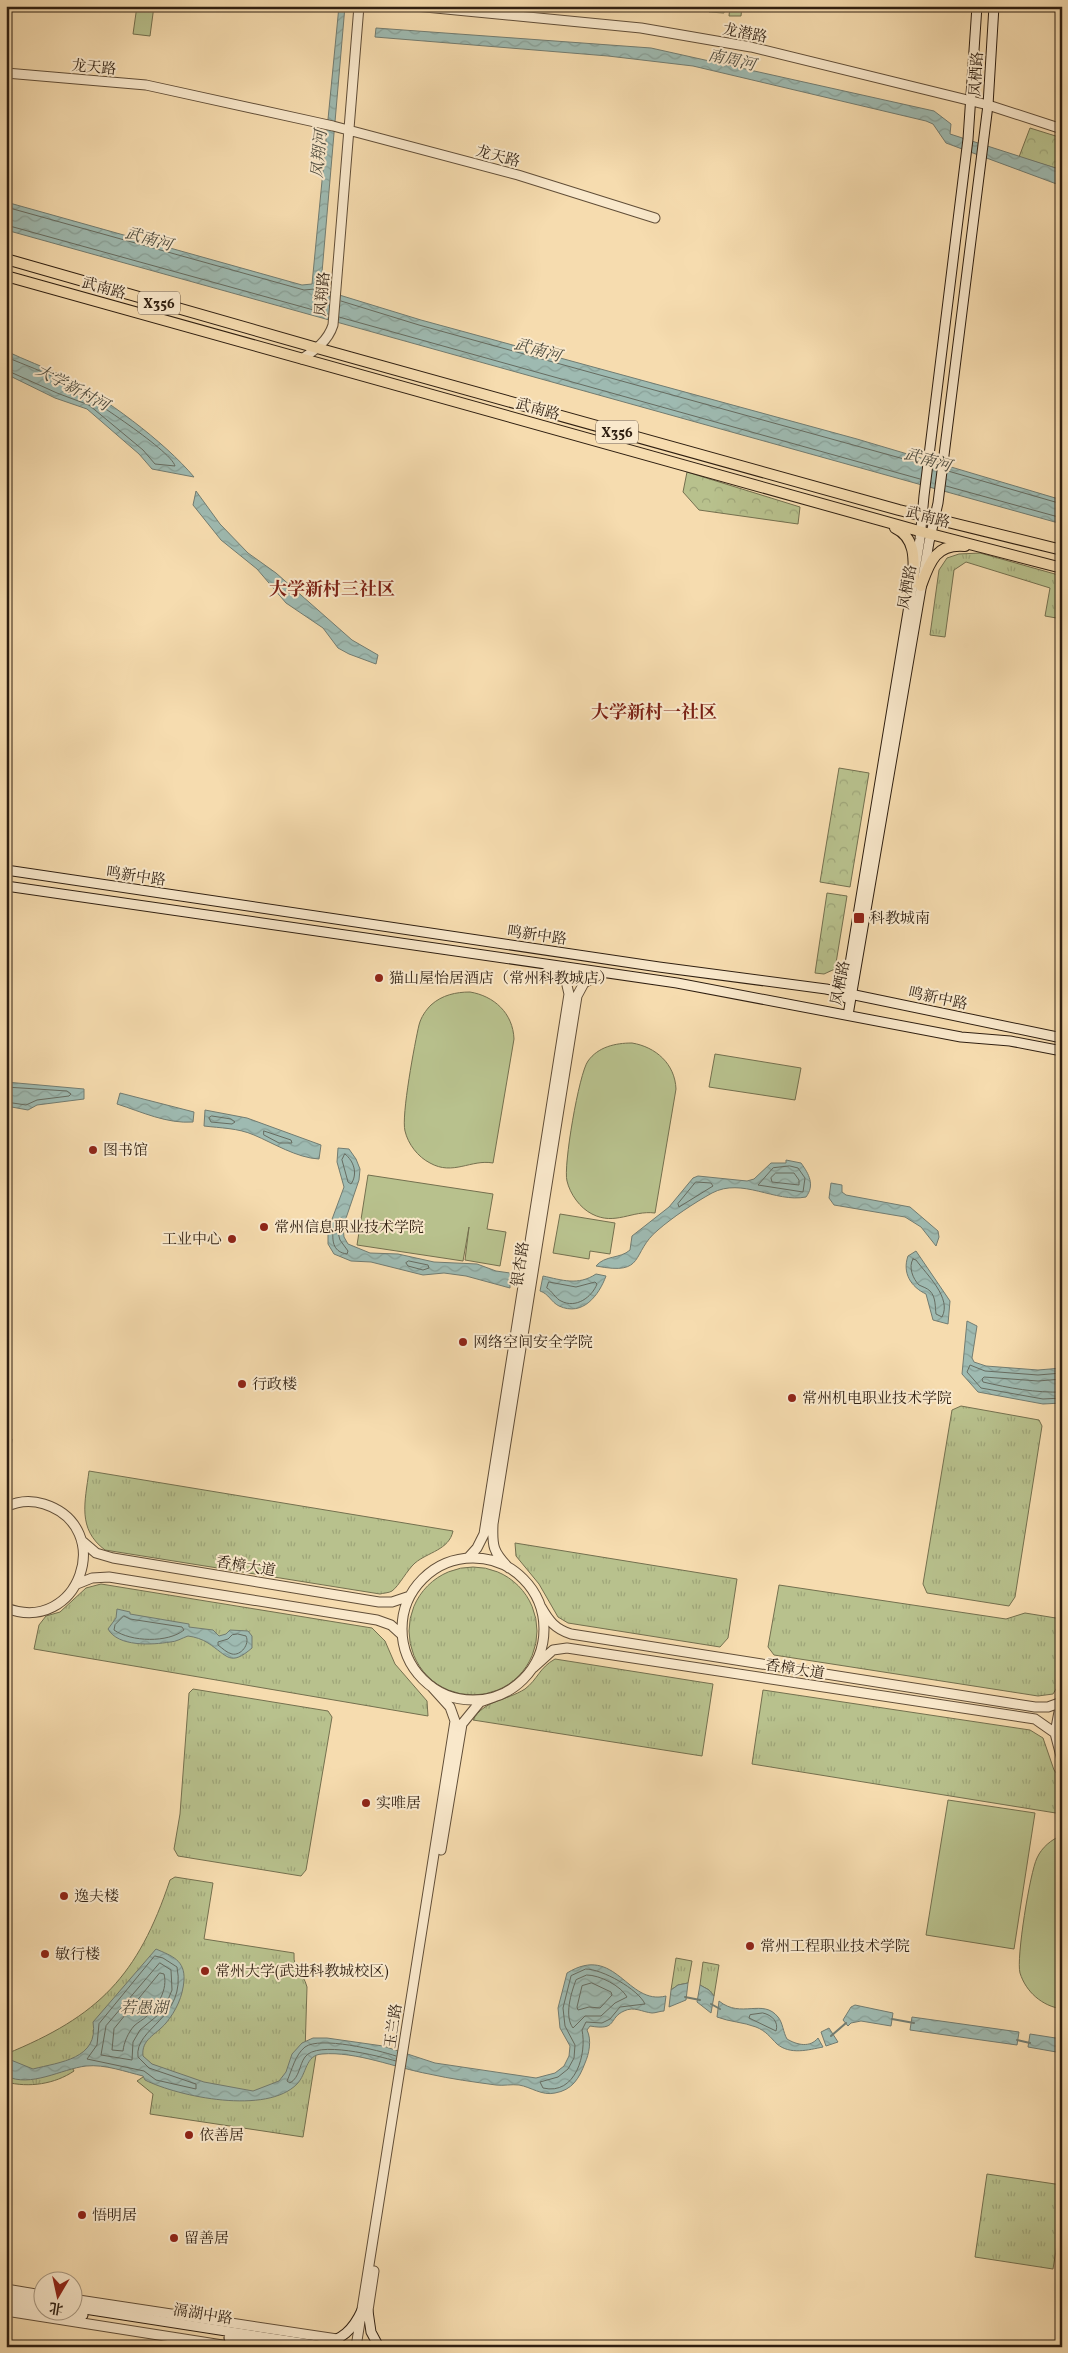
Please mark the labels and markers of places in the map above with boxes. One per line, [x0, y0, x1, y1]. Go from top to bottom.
place label: 科教城南 [870, 909, 930, 930]
marker: 科教城南 [852, 911, 866, 925]
place label: 猫山屋怡居酒店（常州科教城店） [389, 969, 614, 990]
marker: 猫山屋怡居酒店（常州科教城店） [373, 972, 385, 984]
place label: 图书馆 [103, 1141, 148, 1162]
marker: 图书馆 [87, 1144, 99, 1156]
place label: 常州信息职业技术学院 [274, 1218, 424, 1239]
marker: 常州信息职业技术学院 [258, 1221, 270, 1233]
place label: 工业中心 [162, 1230, 222, 1251]
marker: 工业中心 [226, 1233, 238, 1245]
place label: 网络空间安全学院 [473, 1333, 593, 1354]
marker: 网络空间安全学院 [457, 1336, 469, 1348]
place label: 行政楼 [252, 1375, 297, 1396]
marker: 行政楼 [236, 1378, 248, 1390]
place label: 常州机电职业技术学院 [802, 1389, 952, 1410]
marker: 常州机电职业技术学院 [786, 1392, 798, 1404]
place label: 实唯居 [376, 1794, 421, 1815]
marker: 实唯居 [360, 1797, 372, 1809]
place label: 逸夫楼 [74, 1887, 119, 1908]
marker: 逸夫楼 [58, 1890, 70, 1902]
place label: 常州工程职业技术学院 [760, 1937, 910, 1958]
marker: 常州工程职业技术学院 [744, 1940, 756, 1952]
place label: 敏行楼 [55, 1945, 100, 1966]
marker: 敏行楼 [39, 1948, 51, 1960]
place label: 常州大学(武进科教城校区) [215, 1962, 389, 1983]
marker: 常州大学(武进科教城校区) [199, 1965, 211, 1977]
place label: 依善居 [199, 2126, 244, 2147]
marker: 依善居 [183, 2129, 195, 2141]
place label: 悟明居 [92, 2206, 137, 2227]
marker: 悟明居 [76, 2209, 88, 2221]
place label: 留善居 [184, 2229, 229, 2250]
marker: 留善居 [168, 2232, 180, 2244]

